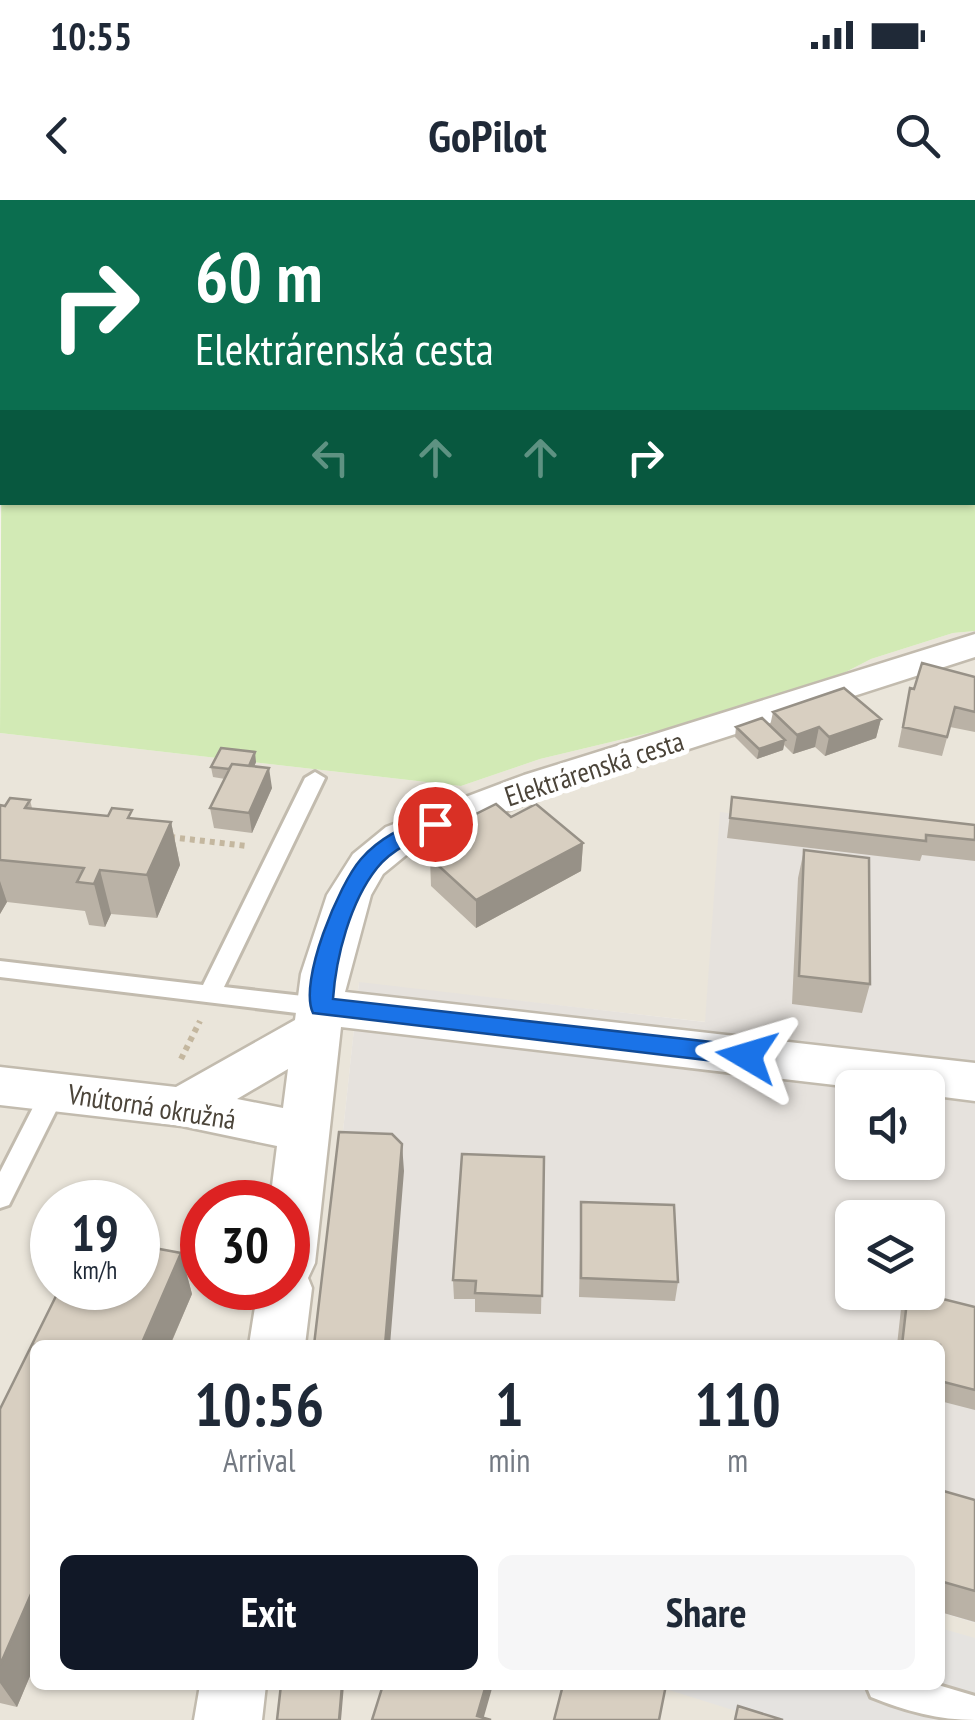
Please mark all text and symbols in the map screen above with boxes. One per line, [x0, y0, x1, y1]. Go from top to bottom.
text: 10:55 [50, 11, 132, 60]
text: GoPilot [428, 106, 547, 164]
icon: back [30, 108, 85, 163]
icon: search [890, 108, 945, 163]
text: 60 m [195, 231, 323, 321]
icon: right [30, 240, 160, 370]
text: Elektrárenská cesta [195, 319, 494, 377]
icon: left [303, 430, 358, 485]
icon: ahead [408, 430, 463, 485]
icon: ahead [513, 430, 568, 485]
icon: right [618, 430, 673, 485]
street label: Elektrárenská cesta [500, 722, 688, 814]
pin [393, 782, 478, 867]
icon: arrive [408, 797, 463, 852]
position arrow [695, 1004, 799, 1108]
map controls [835, 1070, 945, 1310]
button: sound [835, 1070, 945, 1180]
street label: Vnútorná okružná [65, 1074, 239, 1138]
speed limit sign: 30 [180, 1180, 310, 1310]
text: 19 [71, 1200, 119, 1265]
button: layers [835, 1200, 945, 1310]
text: km/h [73, 1254, 117, 1286]
text: 10:56 [194, 1365, 324, 1443]
text: 1 [495, 1365, 524, 1443]
text: 110 [695, 1365, 781, 1443]
text: Arrival [223, 1439, 295, 1481]
text: min [488, 1439, 530, 1481]
text: m [727, 1439, 748, 1481]
button: Exit [60, 1555, 478, 1670]
button: Share [498, 1555, 915, 1670]

